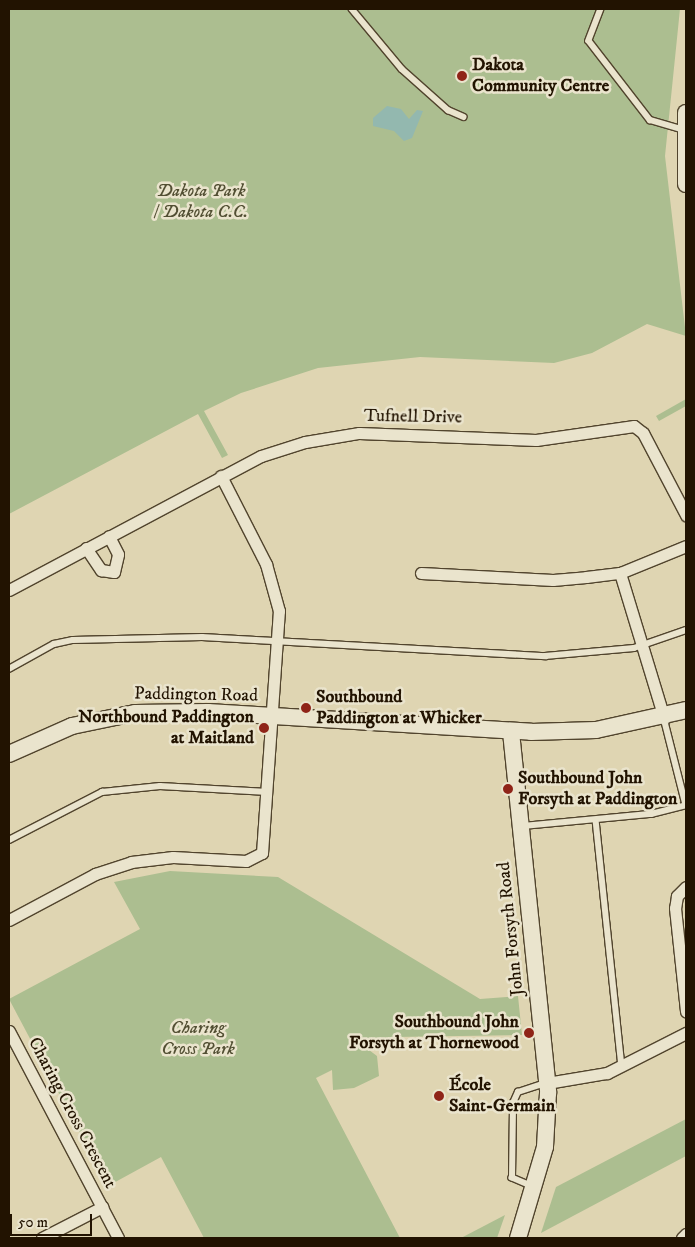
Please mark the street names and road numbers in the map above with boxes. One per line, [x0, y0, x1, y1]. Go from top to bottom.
street label: Tufnell Drive [364, 405, 462, 429]
street label: Paddington Road [134, 683, 258, 707]
street label: John Forsyth Road [493, 861, 529, 997]
street label: Charing Cross Crescent [23, 1034, 121, 1192]

